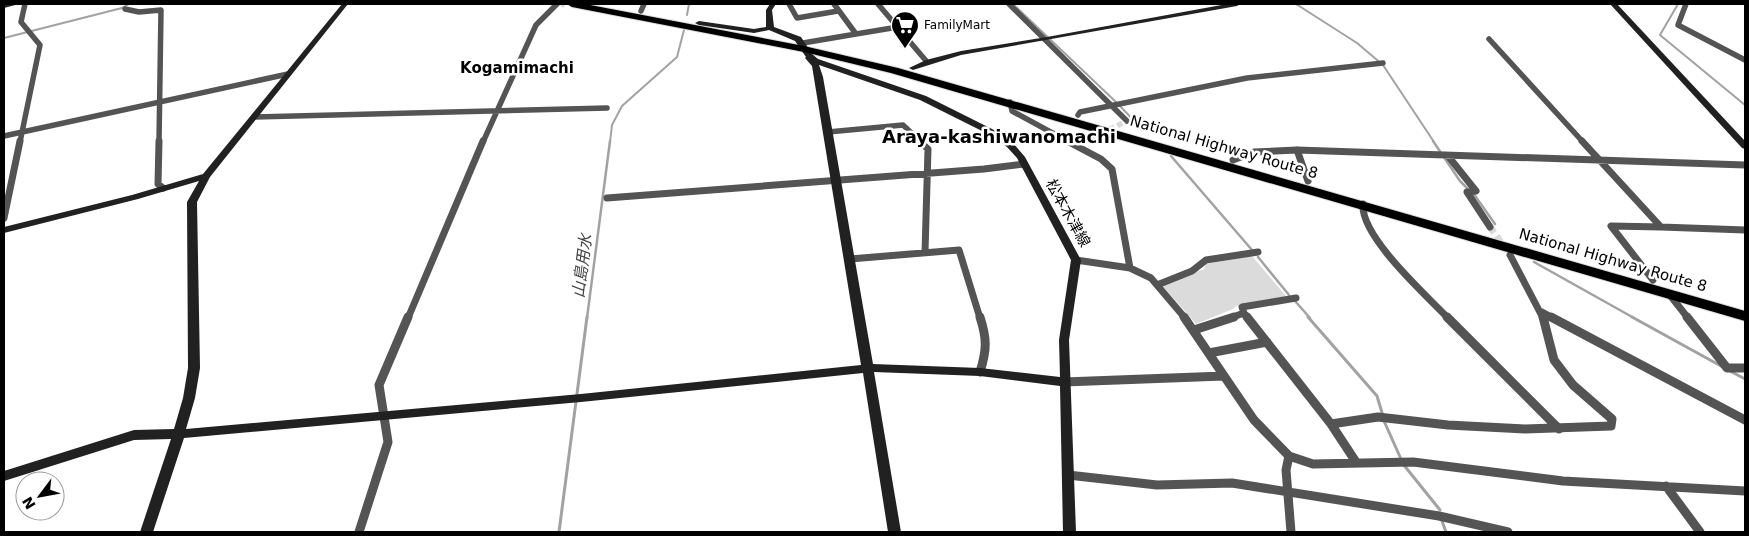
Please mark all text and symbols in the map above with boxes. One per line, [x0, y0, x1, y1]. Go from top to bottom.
supermarket icon: FamilyMart [890, 10, 920, 49]
place label: FamilyMart [924, 18, 990, 32]
district label: Kogamimachi [460, 59, 574, 77]
street label: National Highway Route 8 [1128, 112, 1320, 182]
district label: Araya-kashiwanomachi [882, 126, 1116, 147]
street label: 松本木津線 [1042, 176, 1094, 250]
street label: National Highway Route 8 [1517, 225, 1709, 295]
water label: 山島用水 [569, 231, 596, 299]
north arrow [15, 471, 65, 521]
text: N [19, 494, 39, 512]

